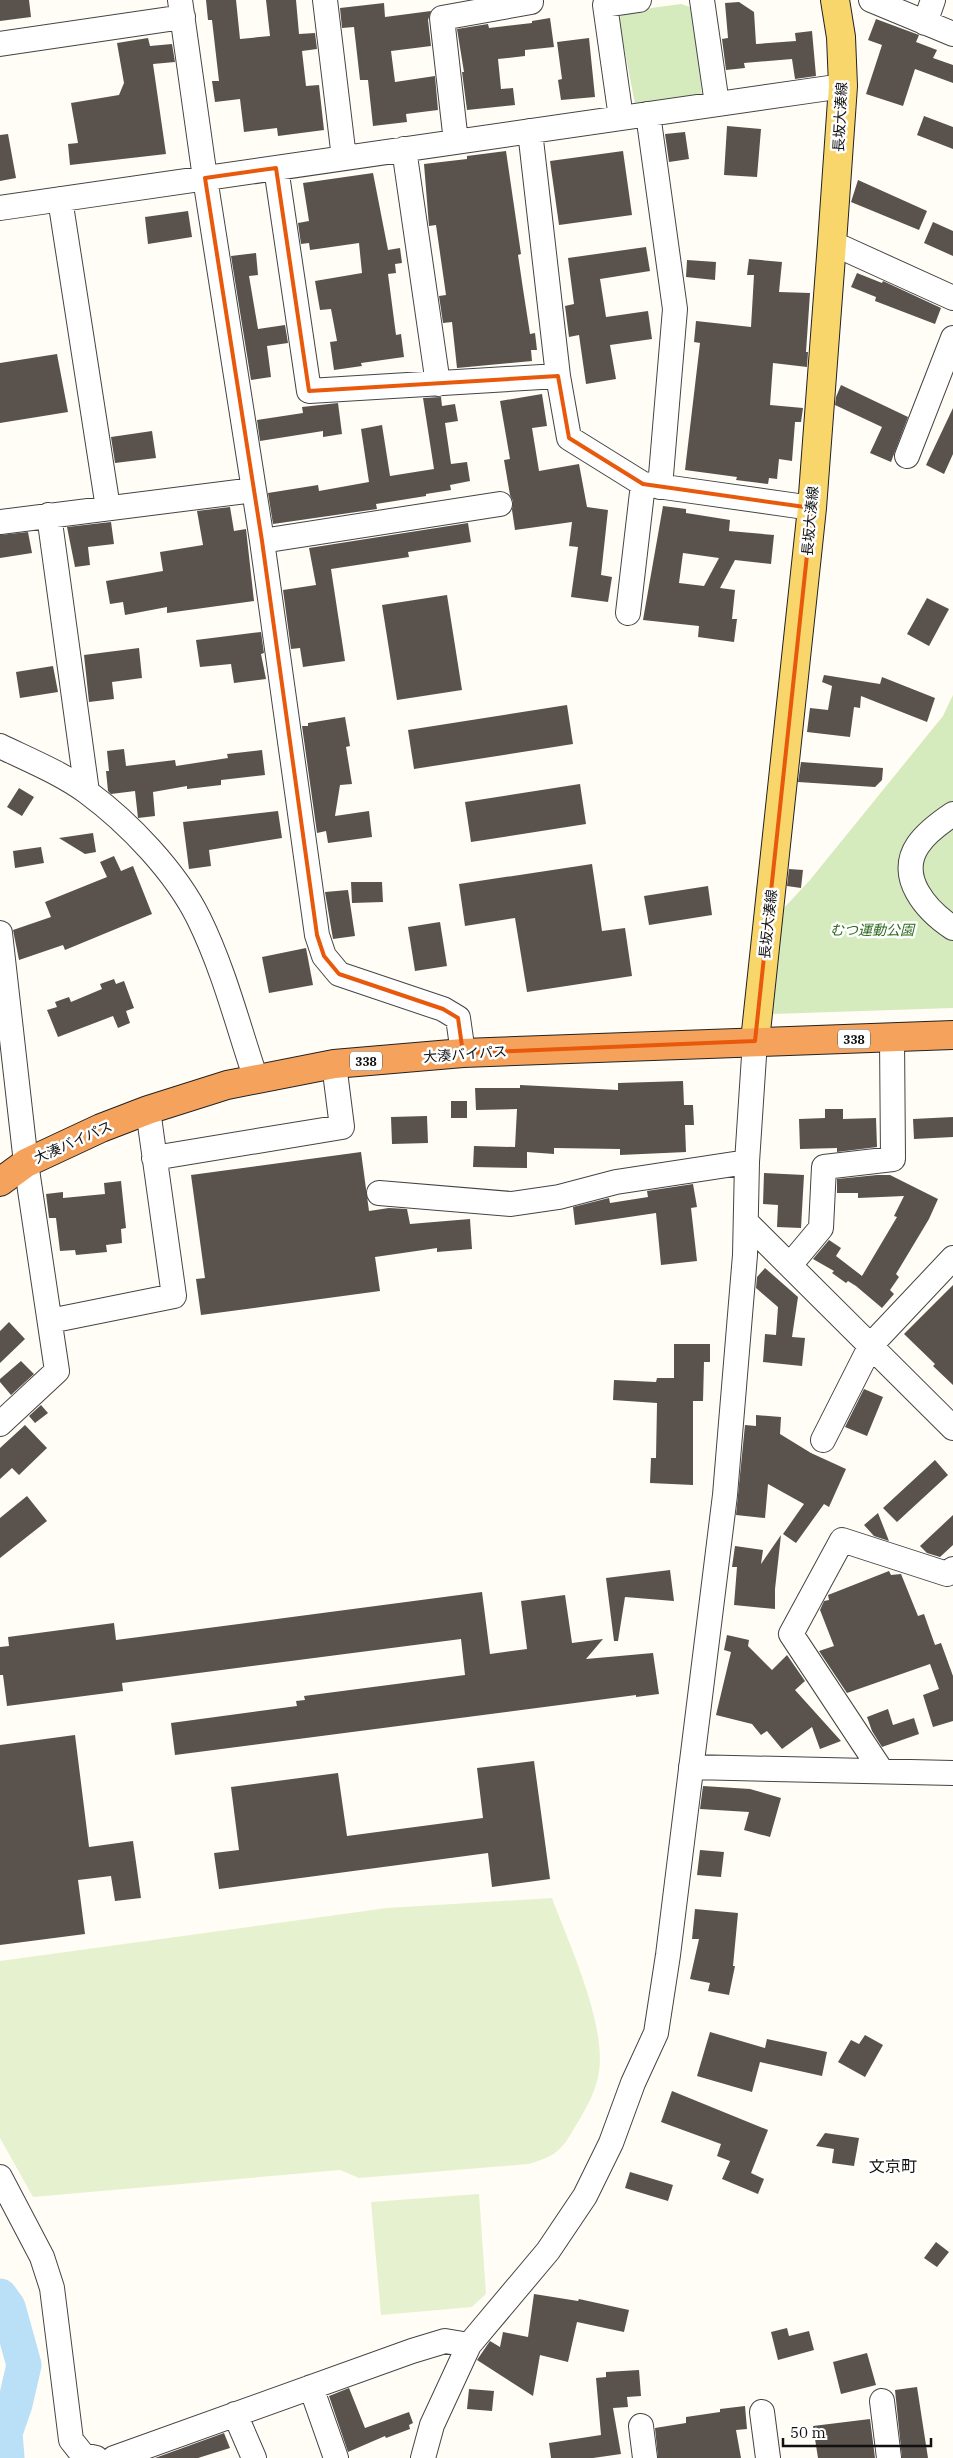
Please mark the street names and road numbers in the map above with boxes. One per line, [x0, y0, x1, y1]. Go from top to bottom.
street label: 長坂大湊線 [829, 82, 851, 152]
street label: 長坂大湊線 [798, 485, 822, 557]
street label: 長坂大湊線 [755, 888, 781, 960]
road number: 338 [838, 1030, 870, 1048]
street label: 大湊バイパス [423, 1042, 507, 1066]
road number: 338 [350, 1052, 382, 1070]
street label: 大湊バイパス [31, 1117, 115, 1167]

